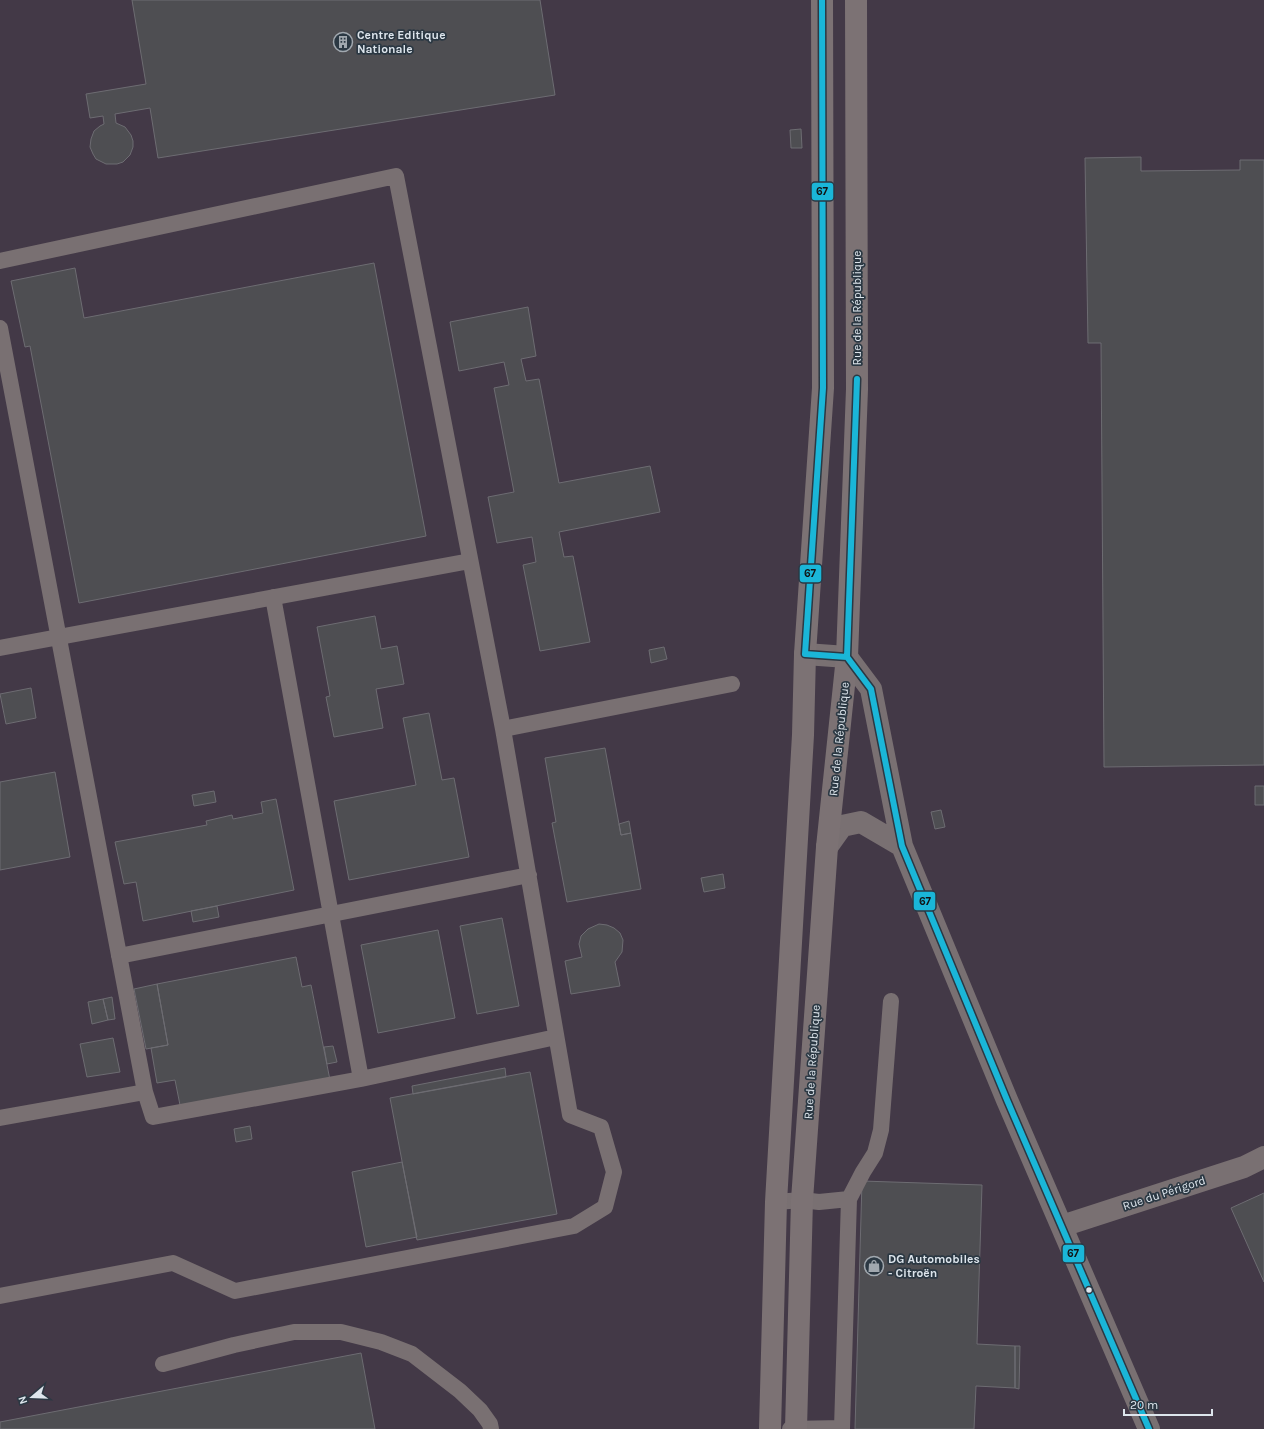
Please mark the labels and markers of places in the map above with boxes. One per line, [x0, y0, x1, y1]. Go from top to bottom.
place label: Centre Editique Nationale [357, 28, 446, 56]
building icon: Centre Editique Nationale [332, 31, 354, 53]
place label: DG Automobiles - Citroën [888, 1252, 980, 1280]
shop icon: DG Automobiles - Citroën [863, 1255, 885, 1277]
unlabelled marker [1084, 1285, 1094, 1295]

